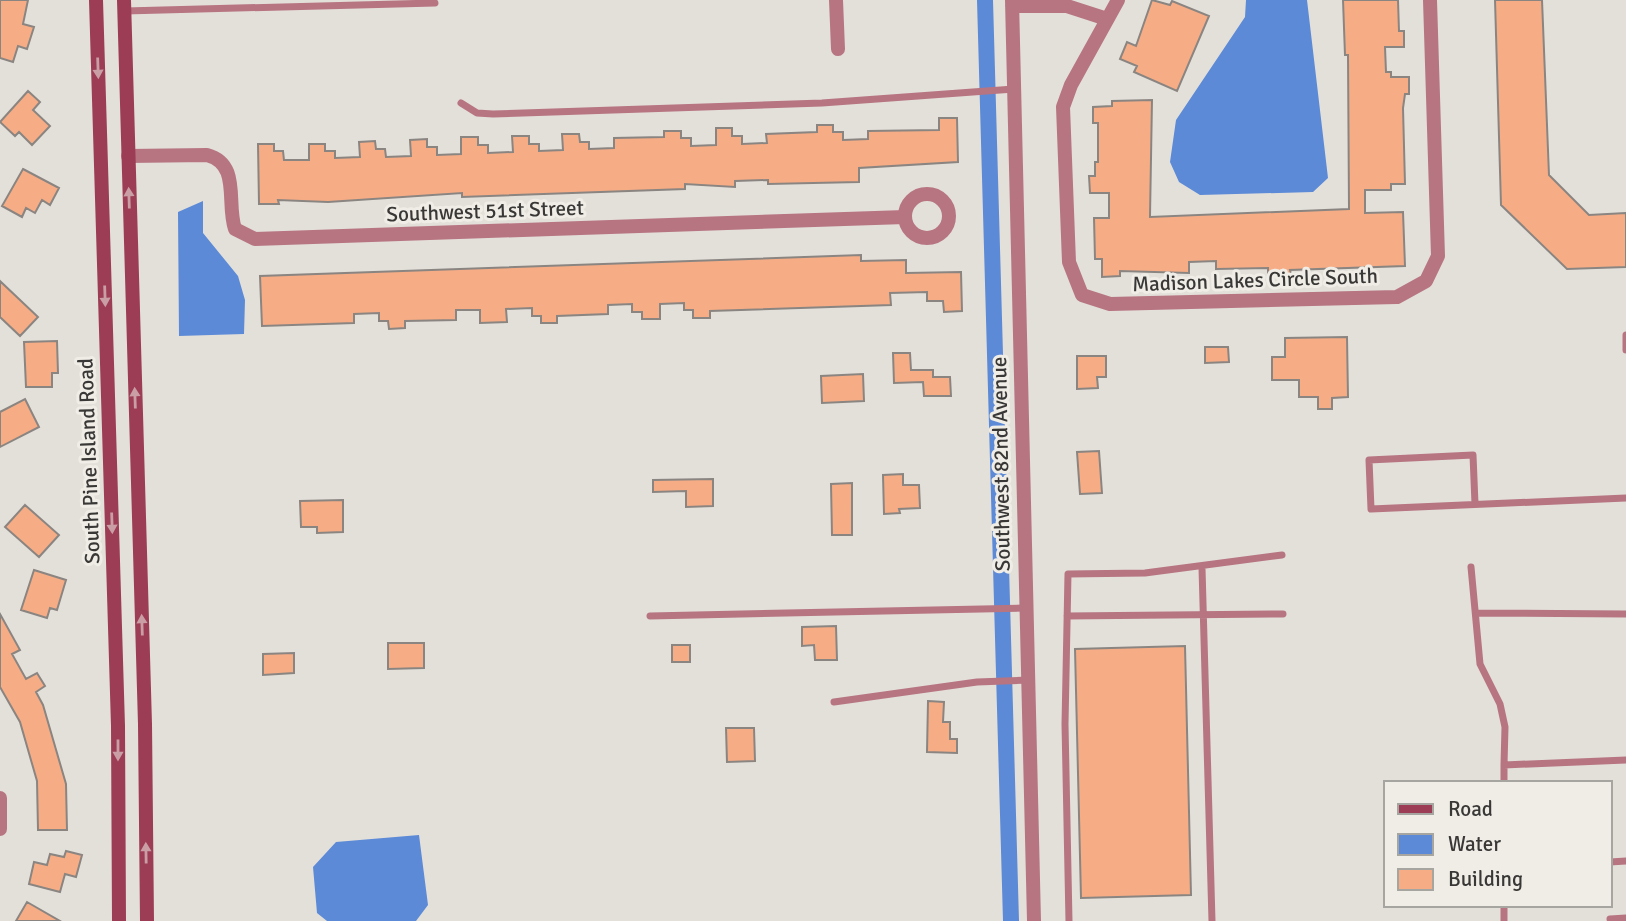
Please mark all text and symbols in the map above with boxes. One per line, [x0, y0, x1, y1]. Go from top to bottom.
one-way arrow [92, 57, 104, 79]
one-way arrow [124, 186, 135, 208]
street label: Southwest 51st Street [386, 195, 584, 227]
street label: Madison Lakes Circle South [1132, 263, 1378, 297]
one-way arrow [99, 285, 110, 307]
street label: Southwest 82nd Avenue [986, 356, 1016, 572]
street label: South Pine Island Road [72, 358, 106, 564]
one-way arrow [130, 387, 141, 409]
one-way arrow [106, 512, 117, 534]
one-way arrow [136, 614, 148, 636]
one-way arrow [112, 740, 124, 762]
legend [1384, 781, 1612, 907]
text: Road [1448, 796, 1493, 822]
text: Water [1448, 831, 1501, 857]
one-way arrow [141, 842, 152, 864]
text: Building [1448, 866, 1523, 892]

